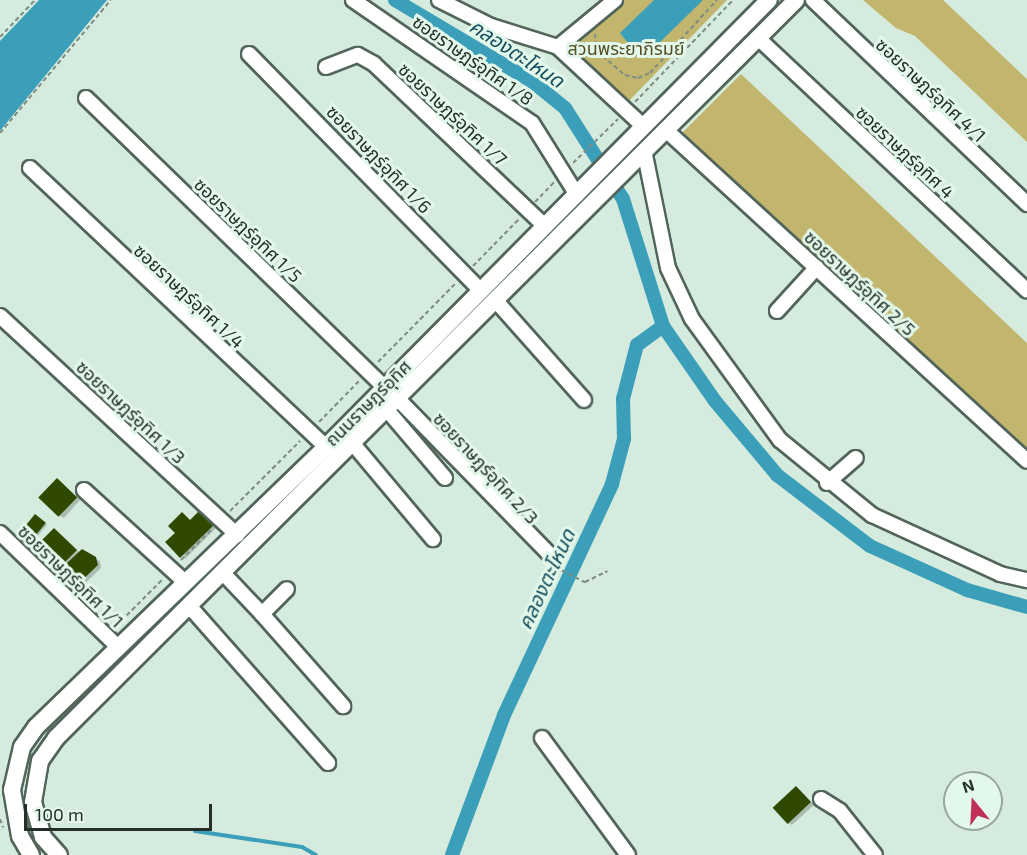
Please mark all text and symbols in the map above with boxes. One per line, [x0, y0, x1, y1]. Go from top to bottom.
street label: ซอยราษฎร์อุทิศ 1/8 [409, 10, 537, 110]
water label: คลองตะโหนด [465, 14, 569, 92]
street label: ซอยราษฎร์อุทิศ 4/1 [872, 34, 990, 146]
park label: สวนพระยาภิรมย์ [568, 37, 684, 59]
street label: ซอยราษฎร์อุทิศ 1/7 [394, 58, 512, 170]
street label: ซอยราษฎร์อุทิศ 1/6 [322, 101, 436, 217]
street label: ซอยราษฎร์อุทิศ 4 [852, 101, 958, 203]
street label: ซอยราษฎร์อุทิศ 1/5 [190, 173, 306, 287]
street label: ซอยราษฎร์อุทิศ 2/5 [800, 226, 920, 340]
street label: ซอยราษฎร์อุทิศ 1/4 [130, 240, 248, 352]
street label: ถนนราษฎร์อุทิศ [320, 355, 416, 451]
street label: ซอยราษฎร์อุทิศ 1/3 [72, 356, 190, 468]
street label: ซอยราษฎร์อุทิศ 2/3 [429, 408, 543, 528]
street label: ซอยราษฎร์อุทิศ 1/1 [14, 520, 128, 632]
water label: คลองตะโหนด [512, 525, 580, 633]
north arrow [943, 771, 1003, 831]
text: N [959, 774, 976, 796]
scale bar [27, 792, 214, 830]
text: 100 m [35, 803, 84, 825]

